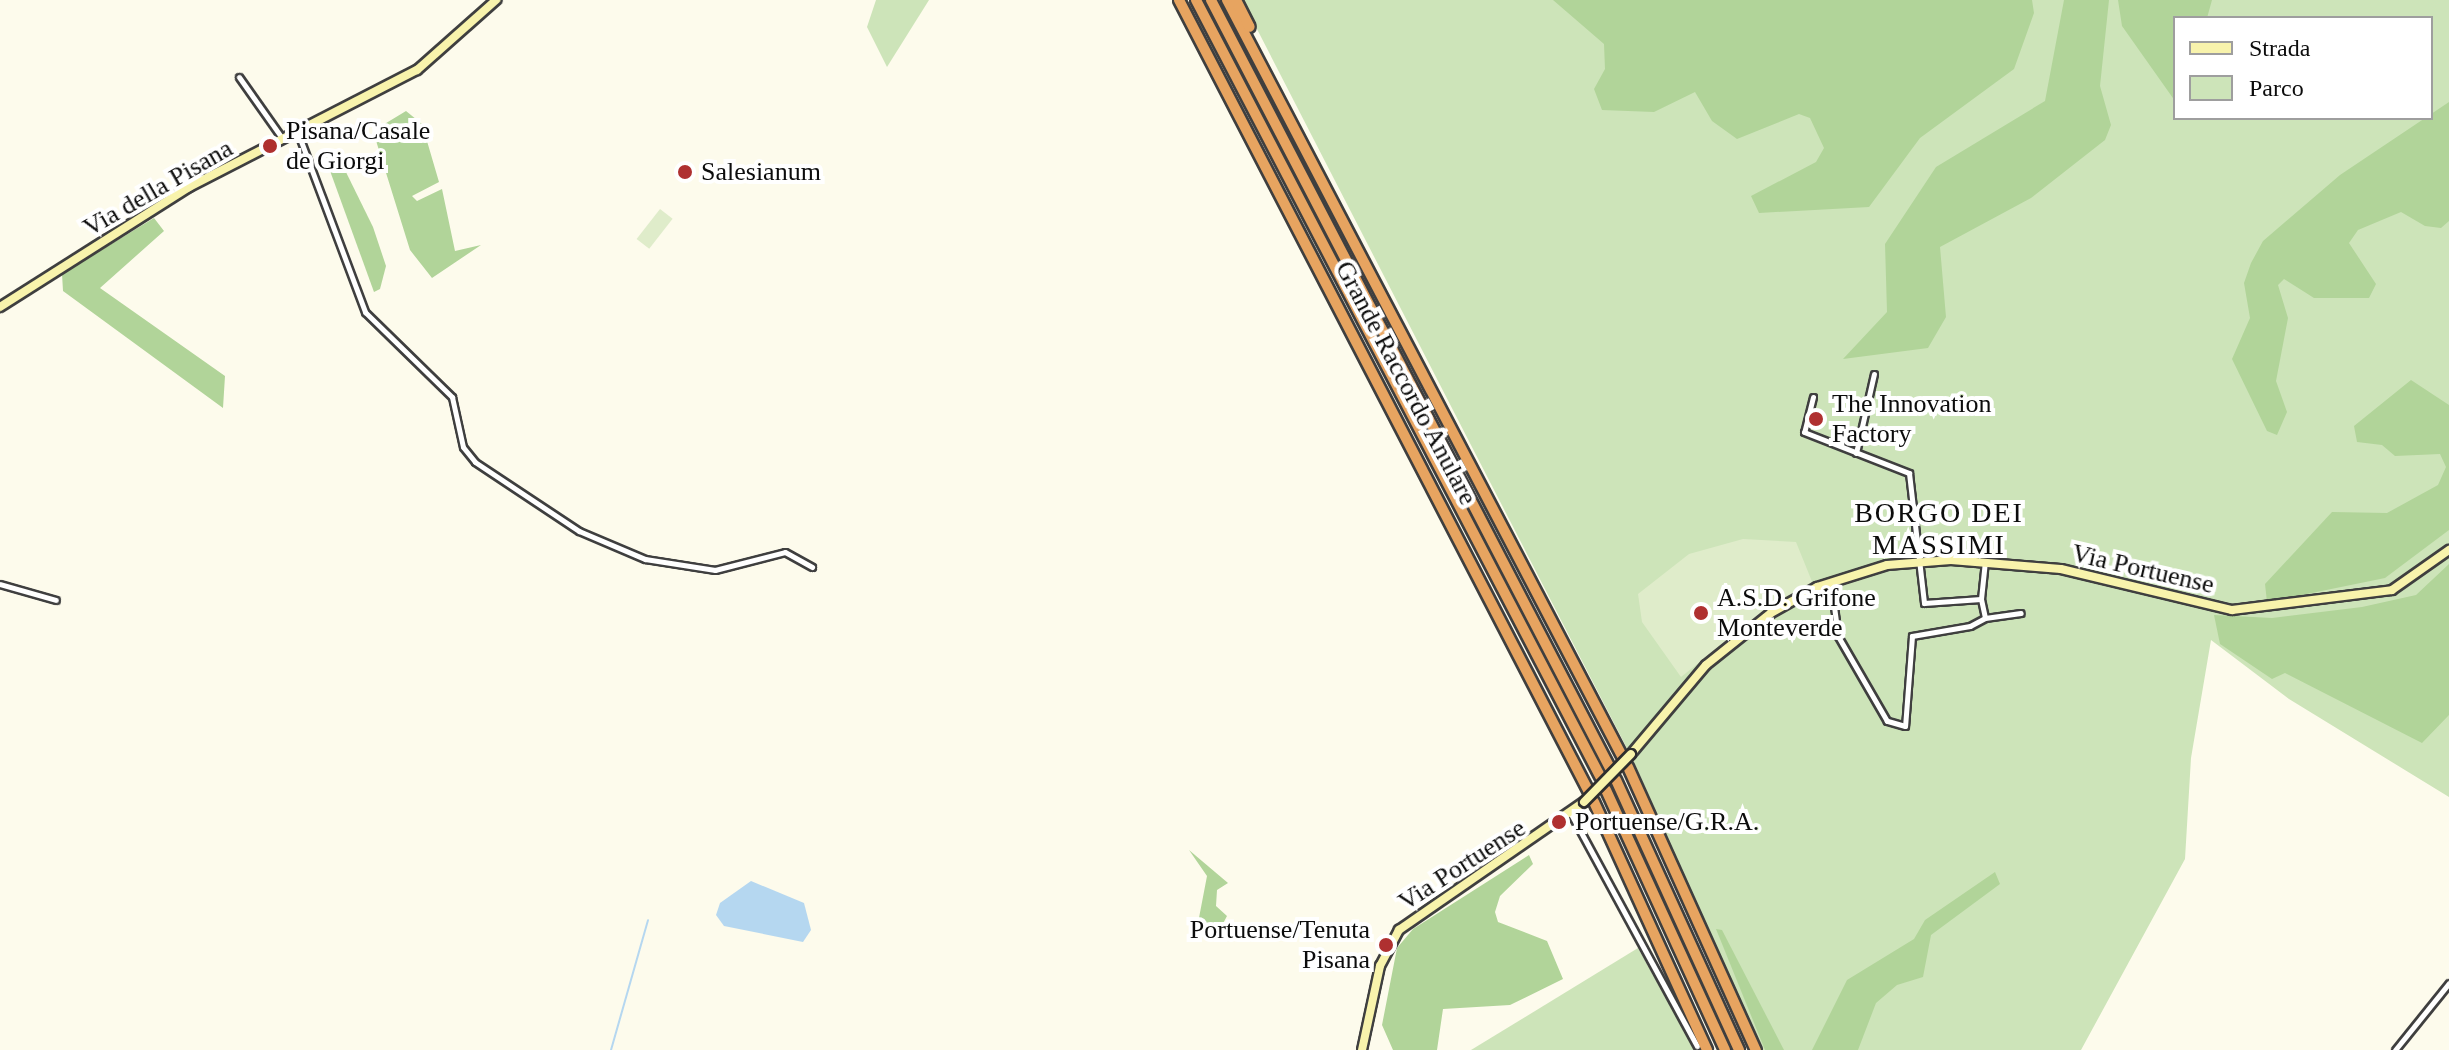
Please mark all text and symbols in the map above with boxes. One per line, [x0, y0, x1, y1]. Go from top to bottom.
legend [2173, 16, 2433, 120]
text: Strada [2249, 35, 2310, 61]
text: Parco [2249, 75, 2304, 101]
place label: Pisana/Casale de Giorgi [286, 115, 430, 176]
street label: Via della Pisana [78, 133, 238, 243]
marker: Pisana/Casale de Giorgi [261, 137, 279, 155]
place label: Salesianum [701, 156, 821, 188]
marker: Salesianum [676, 163, 694, 181]
street label: Grande Raccordo Anulare [1328, 255, 1484, 511]
place label: The Innovation Factory [1832, 388, 1992, 450]
marker: The Innovation Factory [1807, 410, 1825, 428]
district label: BORGO DEI MASSIMI [1854, 496, 2024, 562]
street label: Via Portuense [2069, 537, 2217, 601]
place label: A.S.D. Grifone Monteverde [1717, 582, 1876, 644]
marker: A.S.D. Grifone Monteverde [1692, 604, 1710, 622]
place label: Portuense/G.R.A. [1575, 806, 1759, 838]
street label: Via Portuense [1393, 812, 1531, 918]
marker: Portuense/G.R.A. [1550, 813, 1568, 831]
place label: Portuense/Tenuta Pisana [1190, 914, 1370, 976]
marker: Portuense/Tenuta Pisana [1377, 936, 1395, 954]

